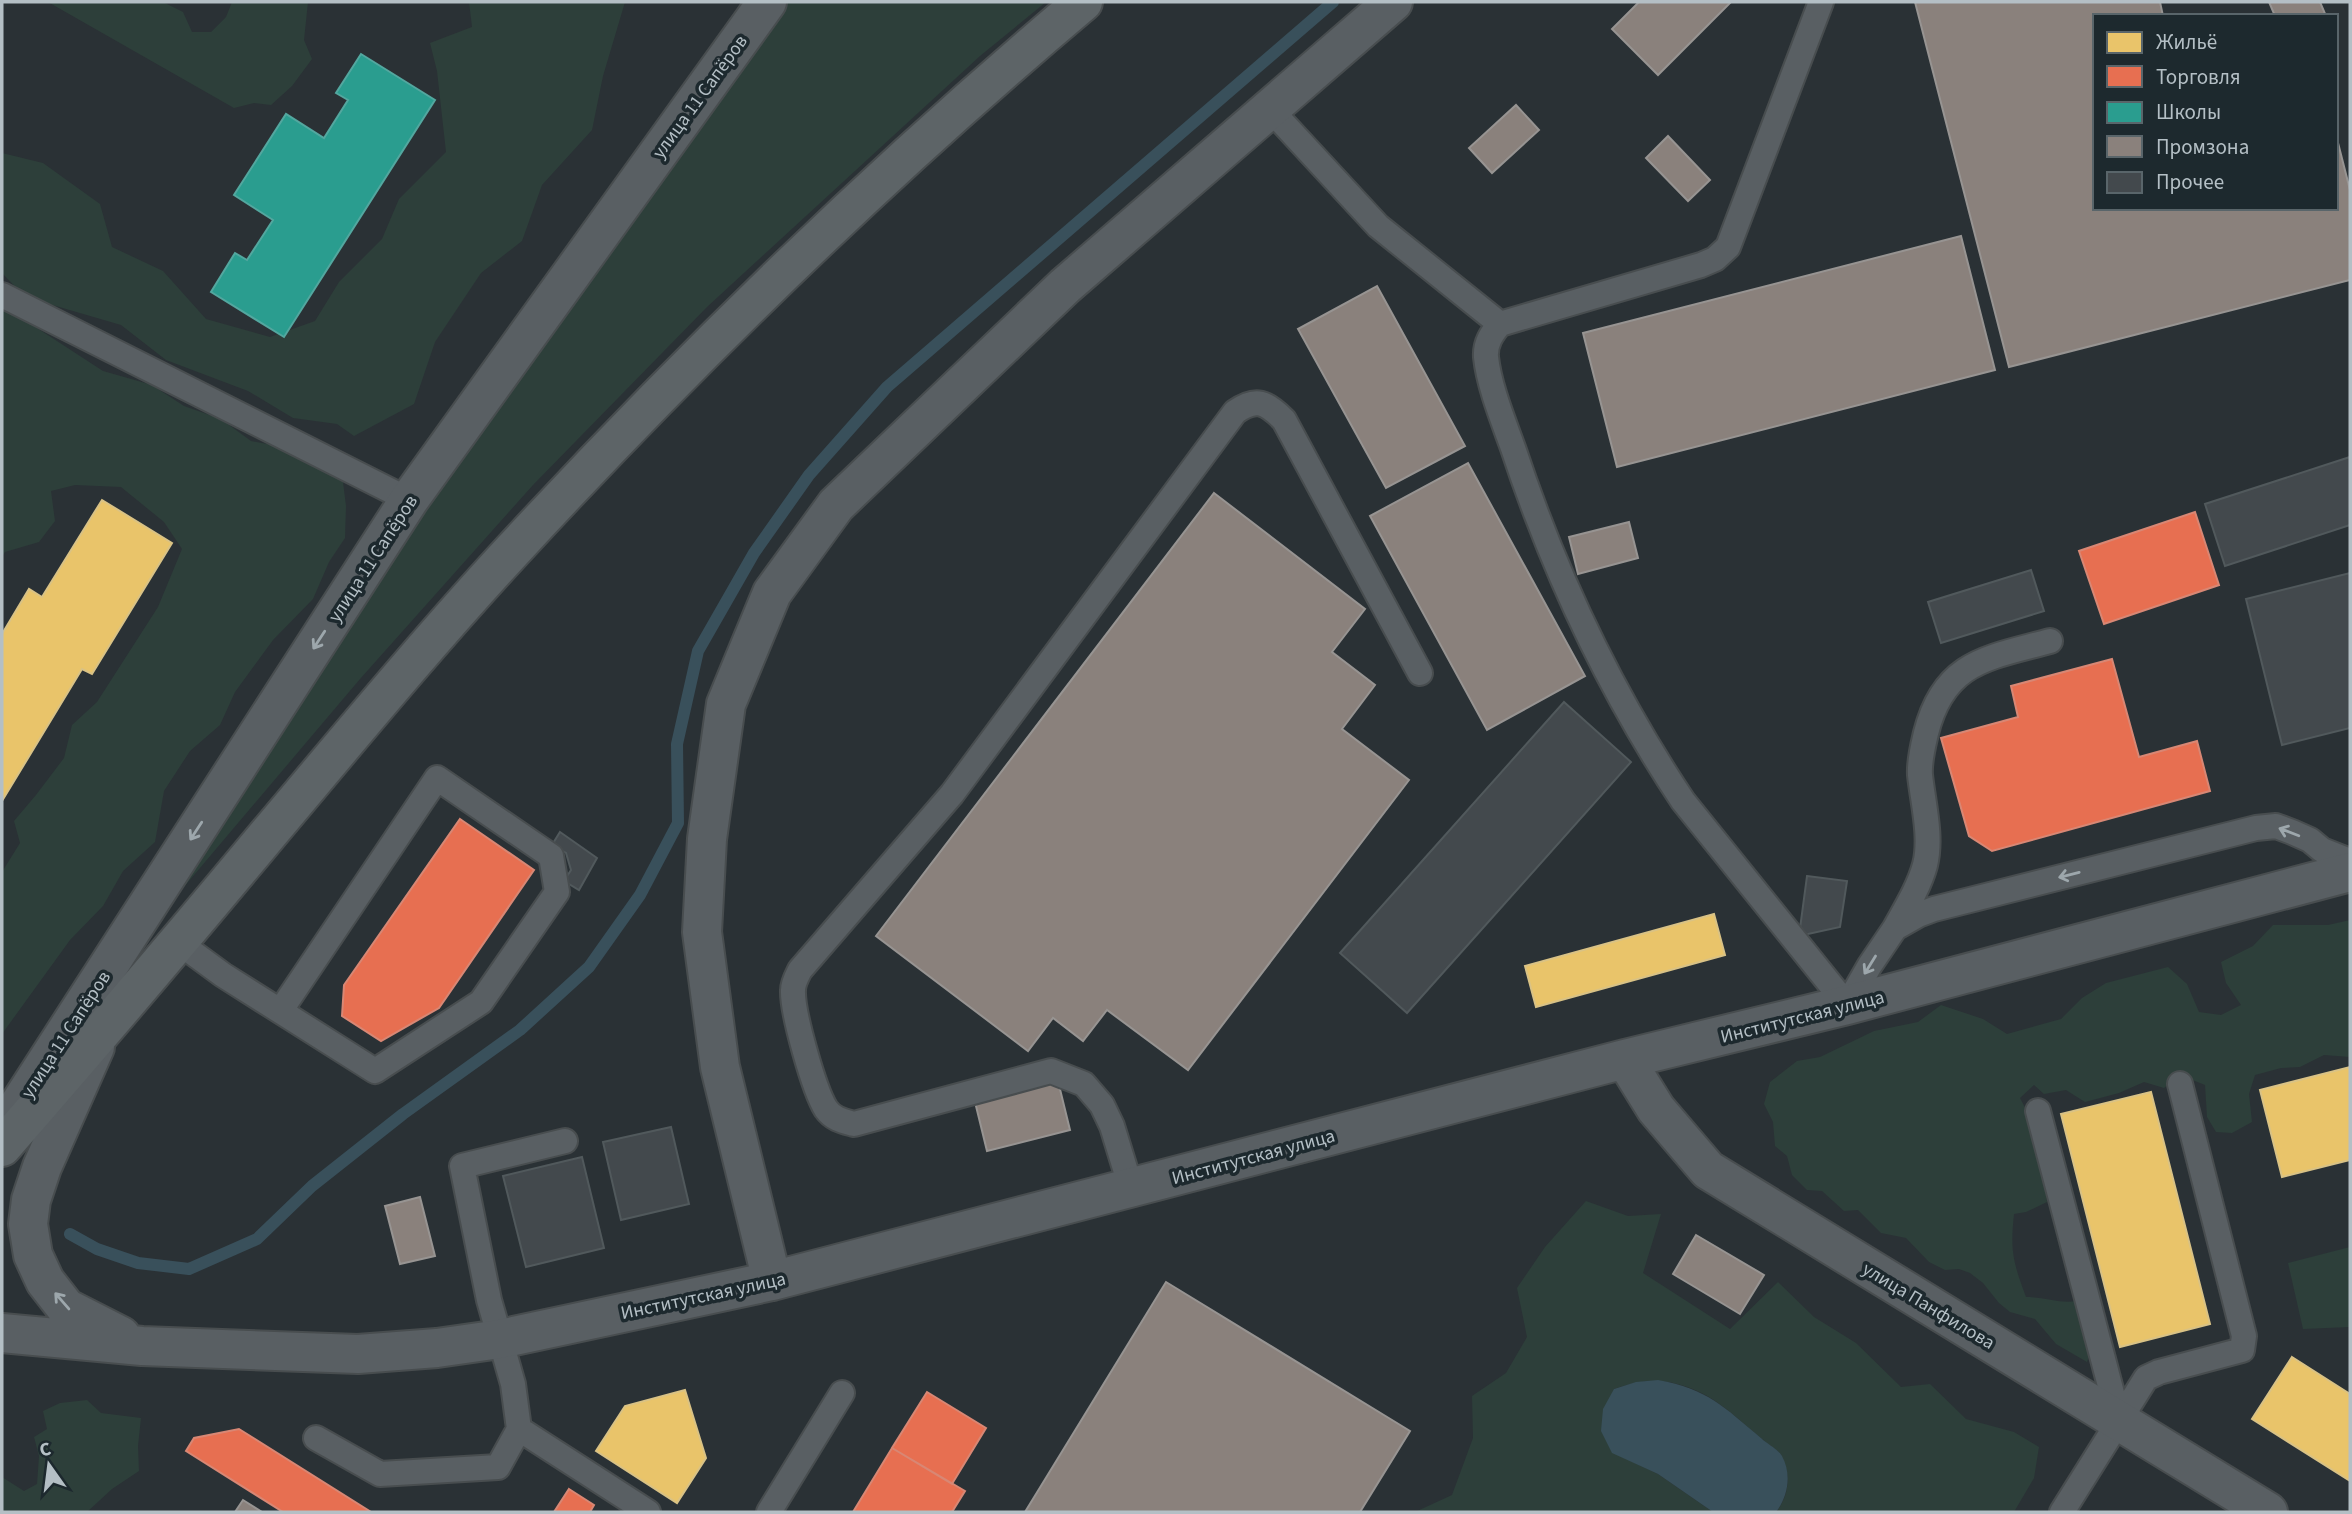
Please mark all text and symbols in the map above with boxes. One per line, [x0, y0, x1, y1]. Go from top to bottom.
legend [2093, 14, 2338, 210]
text: Жильё [2156, 27, 2217, 57]
street label: улица 11 Сапёров [646, 29, 754, 164]
text: Торговля [2156, 62, 2241, 92]
text: Школы [2156, 97, 2221, 127]
text: Промзона [2156, 132, 2249, 162]
text: Прочее [2156, 167, 2224, 197]
street label: улица 11 Сапёров [322, 490, 425, 628]
one-way arrow [312, 629, 326, 649]
one-way arrow [189, 821, 203, 841]
one-way arrow [2279, 824, 2301, 837]
one-way arrow [2058, 869, 2081, 882]
one-way arrow [1863, 955, 1877, 975]
street label: улица 11 Сапёров [15, 966, 118, 1104]
street label: Институтская улица [1718, 984, 1887, 1051]
street label: Институтская улица [1169, 1123, 1338, 1192]
street label: улица Панфилова [1857, 1256, 2000, 1357]
street label: Институтская улица [618, 1266, 788, 1327]
one-way arrow [54, 1292, 70, 1310]
north arrow [14, 1430, 84, 1500]
text: С [37, 1436, 54, 1464]

